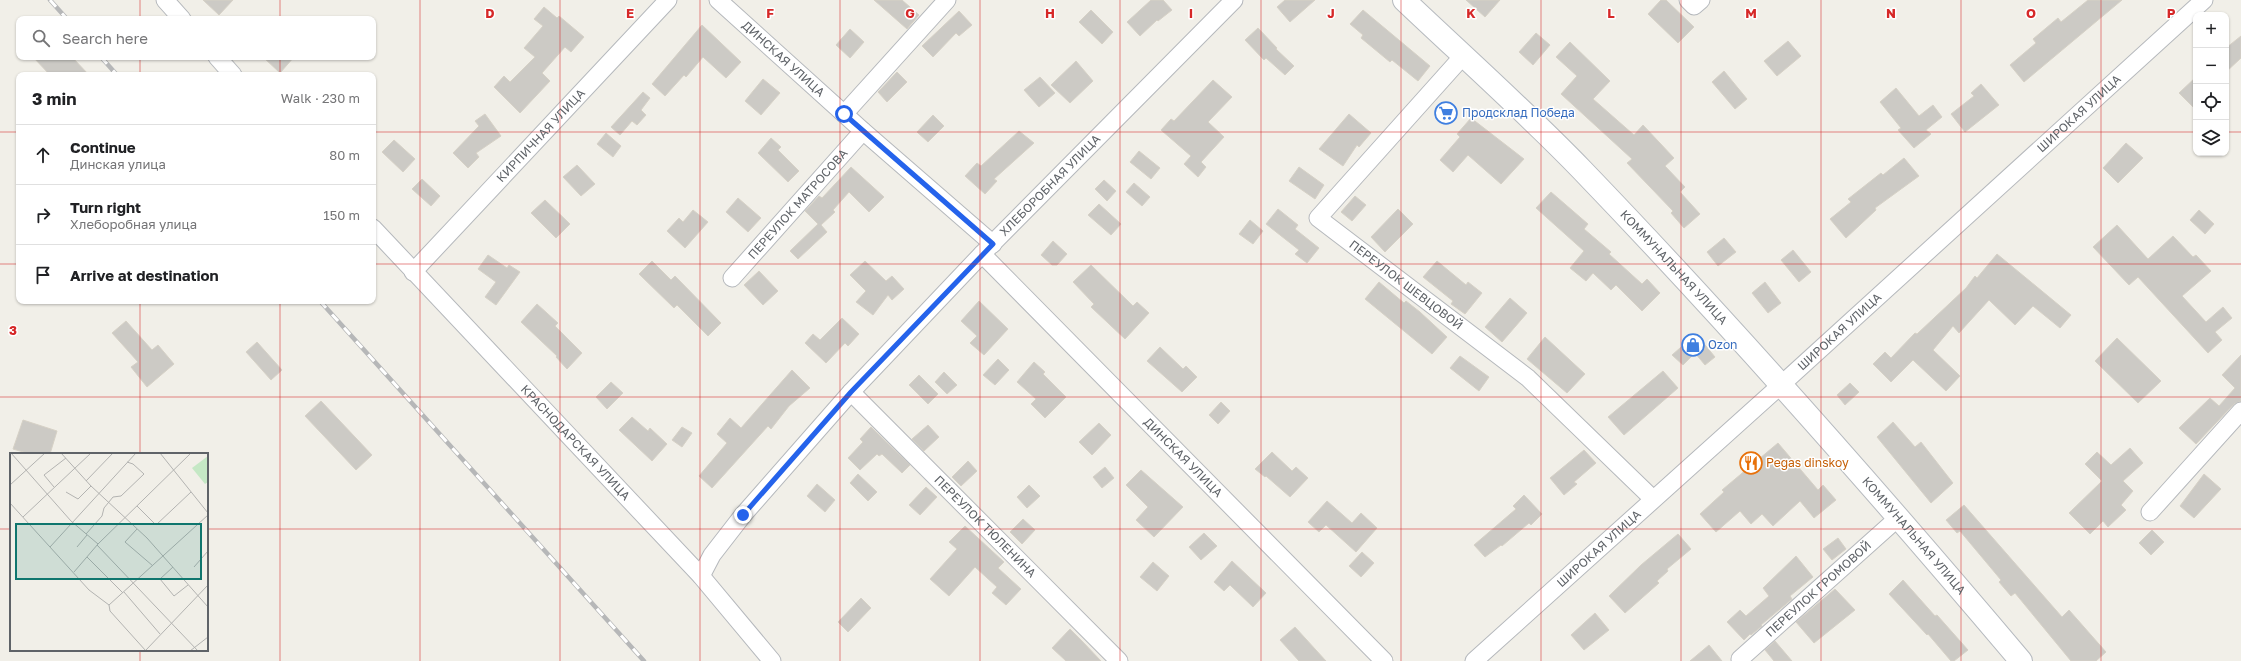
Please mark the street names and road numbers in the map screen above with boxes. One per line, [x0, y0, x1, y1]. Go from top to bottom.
street label: ДИНСКАЯ УЛИЦА [739, 18, 828, 100]
street label: ШИРОКАЯ УЛИЦА [2034, 71, 2124, 155]
street label: КИРПИЧНАЯ УЛИЦА [493, 85, 588, 185]
street label: ХЛЕБОРОБНАЯ УЛИЦА [996, 131, 1103, 239]
street label: ПЕРЕУЛОК МАТРОСОВА [745, 146, 850, 262]
street label: КОММУНАЛЬНАЯ УЛИЦА [1617, 207, 1731, 327]
street label: ПЕРЕУЛОК ШЕВЦОВОЙ [1347, 237, 1466, 333]
street label: ШИРОКАЯ УЛИЦА [1794, 289, 1884, 373]
street label: КРАСНОДАРСКАЯ УЛИЦА [518, 382, 634, 503]
street label: ДИНСКАЯ УЛИЦА [1141, 414, 1226, 500]
street label: ПЕРЕУЛОК ТЮЛЕНИНА [931, 472, 1040, 580]
street label: КОММУНАЛЬНАЯ УЛИЦА [1859, 473, 1969, 597]
street label: ШИРОКАЯ УЛИЦА [1553, 507, 1644, 590]
street label: ПЕРЕУЛОК ГРОМОВОЙ [1762, 537, 1874, 640]

